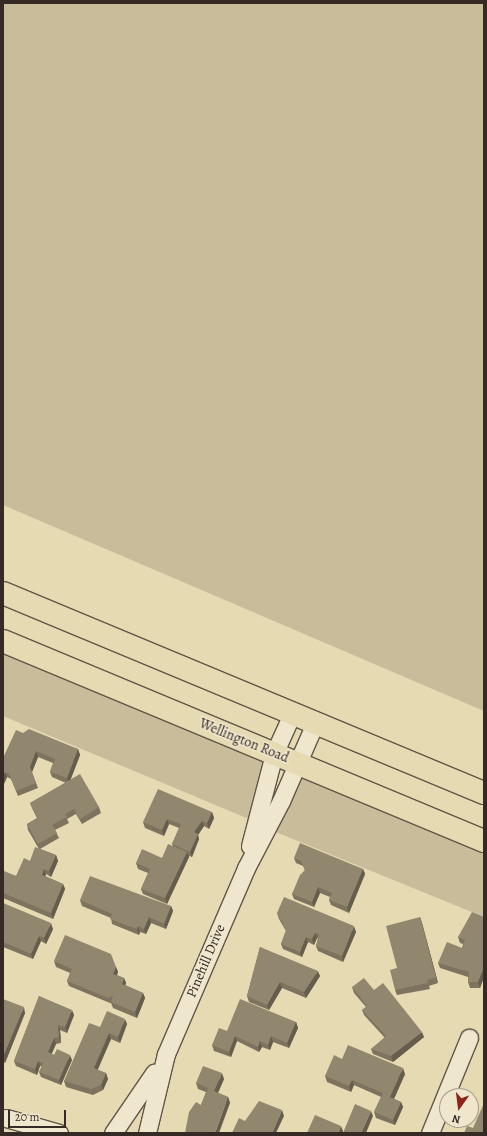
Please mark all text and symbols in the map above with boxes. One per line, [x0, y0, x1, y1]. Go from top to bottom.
street label: Wellington Road [197, 715, 291, 767]
street label: Pinehill Drive [183, 922, 229, 1000]
north arrow [439, 1088, 479, 1128]
scale bar [10, 1102, 68, 1128]
text: 20 m [15, 1109, 39, 1125]
text: N [451, 1111, 462, 1127]

